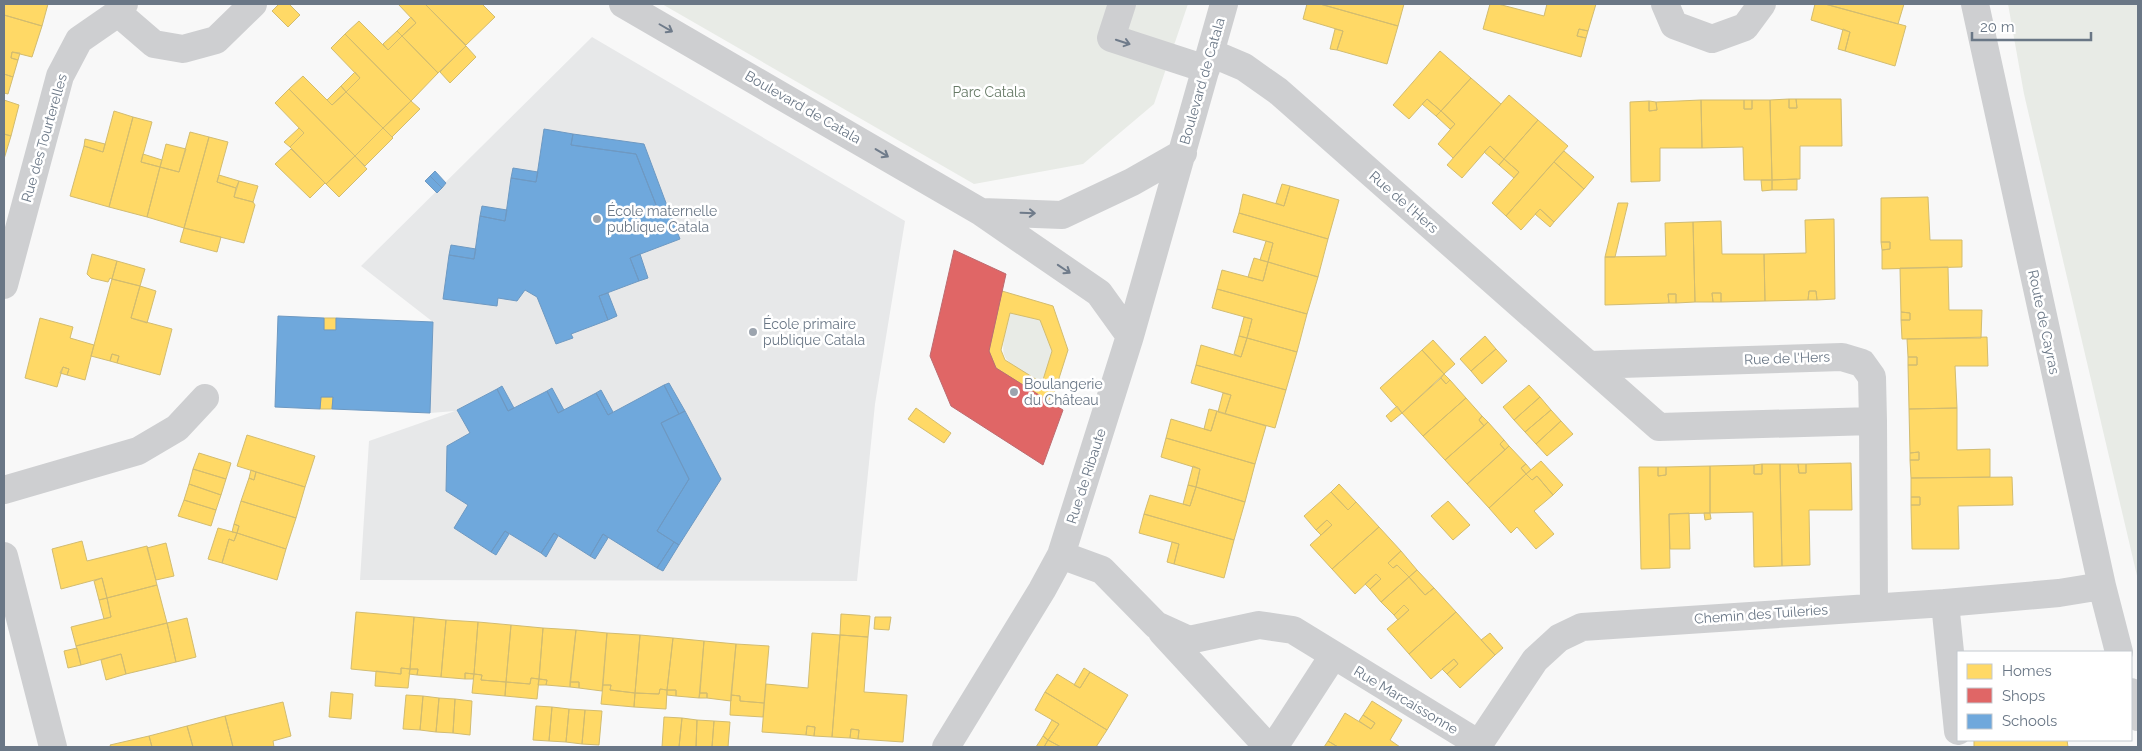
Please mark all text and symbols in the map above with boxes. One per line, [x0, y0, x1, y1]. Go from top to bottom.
scale bar [1972, 10, 2091, 42]
street label: Boulevard de Catala [1176, 16, 1228, 146]
text: 20 m [1980, 18, 2015, 36]
one-way arrow [658, 23, 673, 33]
one-way arrow [1115, 37, 1131, 47]
street label: Boulevard de Catala [742, 67, 864, 147]
street label: Rue des Tourterelles [18, 72, 70, 204]
park label: Parc Catala [952, 84, 1026, 100]
one-way arrow [874, 149, 888, 159]
street label: Rue de l'Hers [1366, 168, 1442, 236]
place label: École maternelle publique Catala [607, 202, 717, 235]
one-way arrow [1020, 209, 1036, 218]
marker: École maternelle publique Catala [591, 213, 603, 225]
one-way arrow [1057, 264, 1071, 274]
street label: Route de Cayras [2025, 268, 2063, 376]
place label: École primaire publique Catala [763, 315, 865, 348]
marker: École primaire publique Catala [747, 326, 759, 338]
street label: Rue de l'Hers [1744, 348, 1831, 367]
place label: Boulangerie du Château [1024, 376, 1103, 408]
marker: Boulangerie du Château [1008, 386, 1020, 398]
street label: Rue de Ribaute [1063, 426, 1109, 526]
street label: Chemin des Tuileries [1694, 601, 1829, 627]
legend [1957, 651, 2132, 741]
text: Homes [2002, 662, 2052, 680]
street label: Rue Marcaissonne [1351, 663, 1461, 737]
text: Shops [2002, 687, 2045, 705]
text: Schools [2002, 712, 2057, 730]

